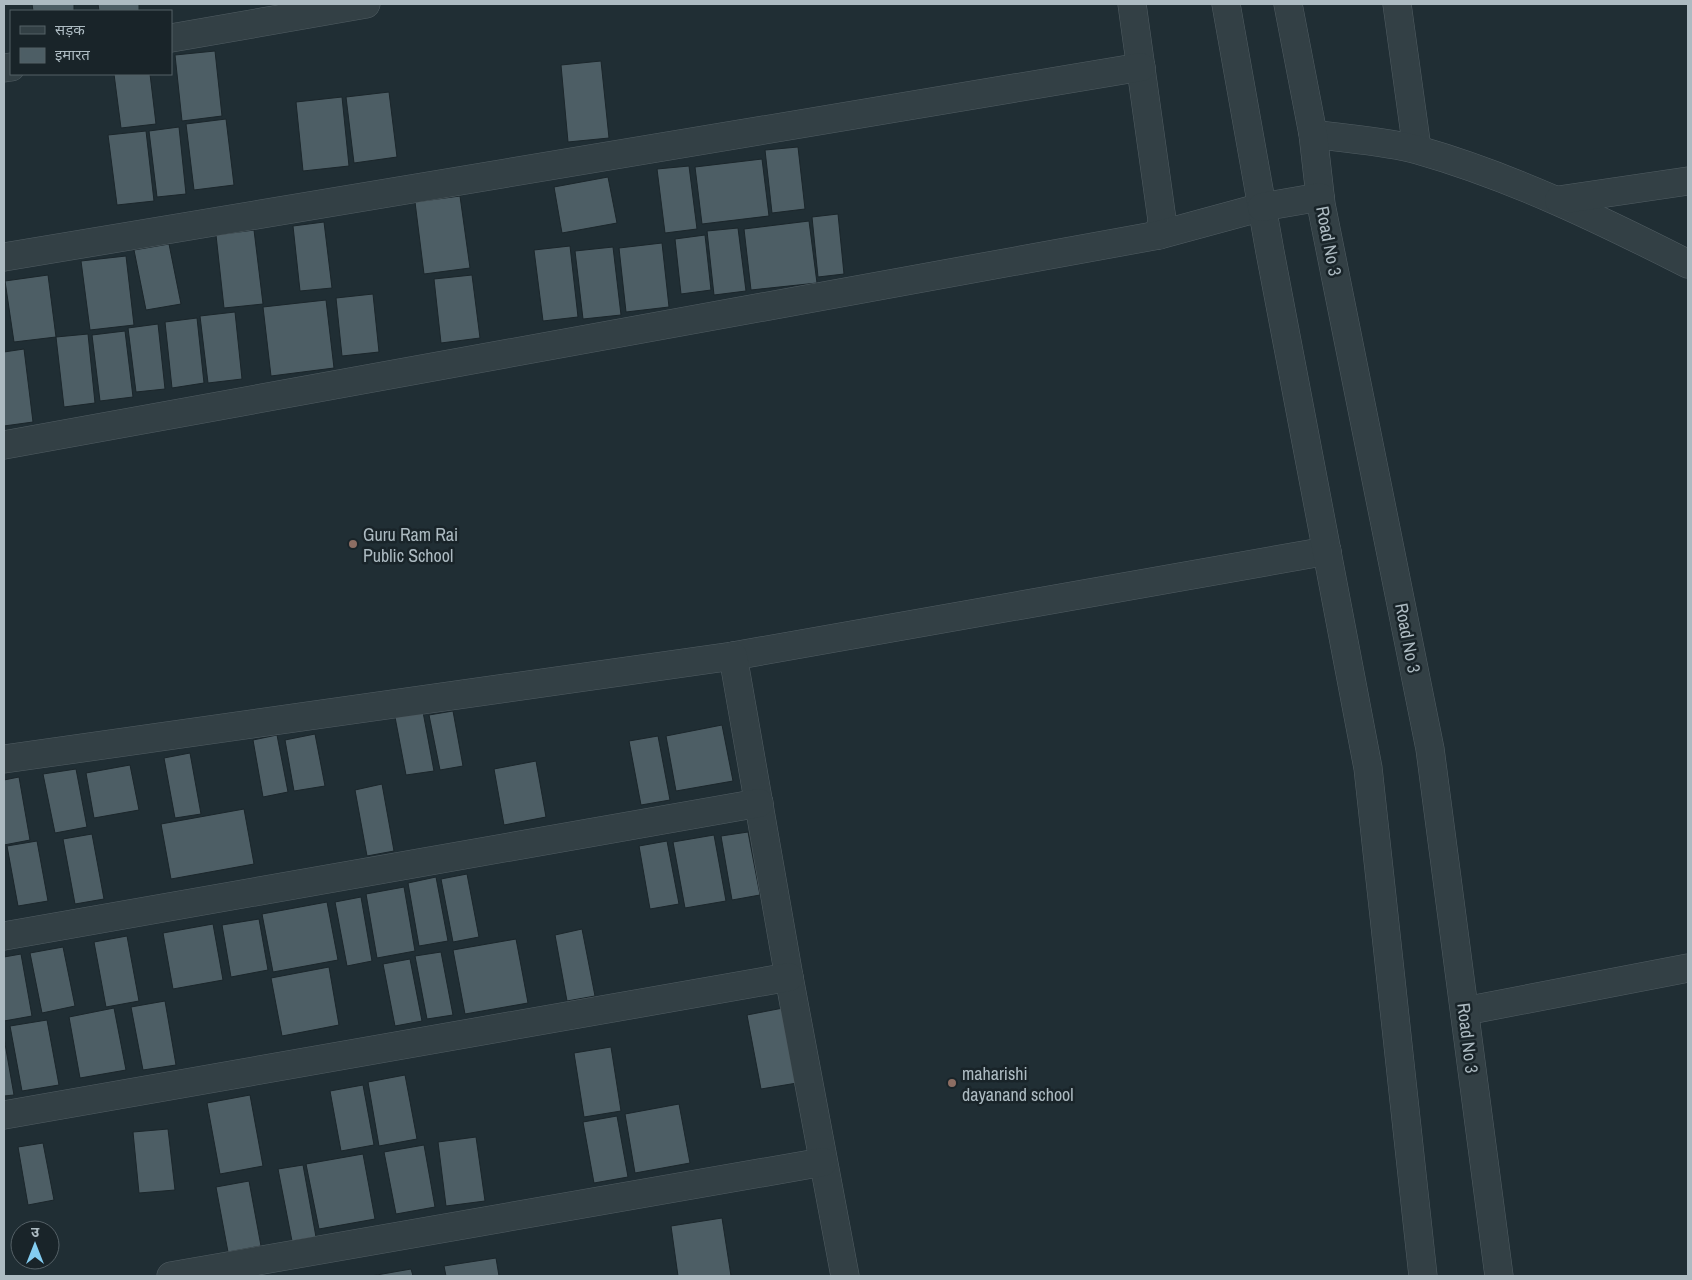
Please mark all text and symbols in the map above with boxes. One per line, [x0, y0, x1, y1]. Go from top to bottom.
legend [10, 10, 172, 75]
text: सड़क [55, 19, 85, 40]
text: इमारत [55, 44, 90, 65]
street label: Road No 3 [1310, 204, 1348, 278]
place label: Guru Ram Rai Public School [363, 522, 458, 568]
marker: Guru Ram Rai Public School [347, 538, 359, 550]
street label: Road No 3 [1389, 601, 1427, 675]
street label: Road No 3 [1451, 1001, 1485, 1075]
place label: maharishi dayanand school [962, 1061, 1074, 1107]
marker: maharishi dayanand school [946, 1077, 958, 1089]
north arrow [10, 1220, 60, 1270]
text: उ [31, 1223, 40, 1241]

